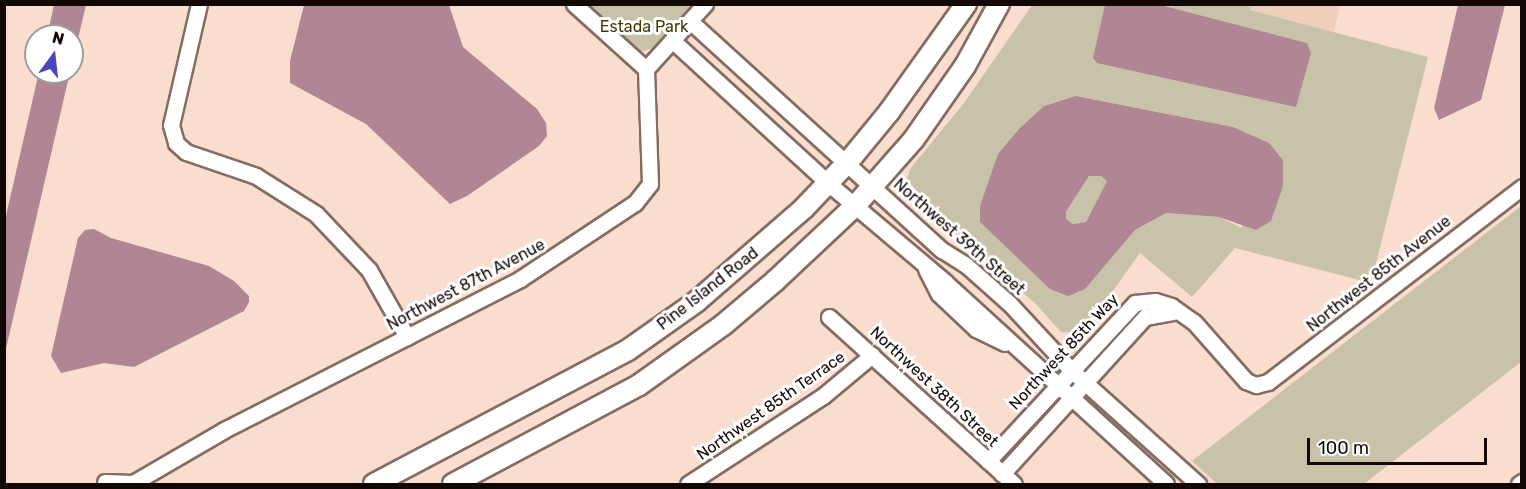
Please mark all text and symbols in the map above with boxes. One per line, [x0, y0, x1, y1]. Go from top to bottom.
park label: Estada Park [600, 17, 688, 37]
north arrow [24, 24, 84, 84]
text: N [50, 27, 66, 49]
street label: Northwest 39th Street [890, 175, 1028, 299]
street label: Northwest 85th Avenue [1303, 212, 1455, 336]
street label: Northwest 87th Avenue [384, 235, 548, 335]
street label: Pine Island Road [654, 244, 762, 334]
street label: Northwest 85th Way [1005, 290, 1123, 414]
street label: Northwest 38th Street [866, 323, 1002, 451]
street label: Northwest 85th Terrace [693, 347, 849, 465]
scale bar [1310, 426, 1490, 464]
text: 100 m [1318, 437, 1369, 459]

